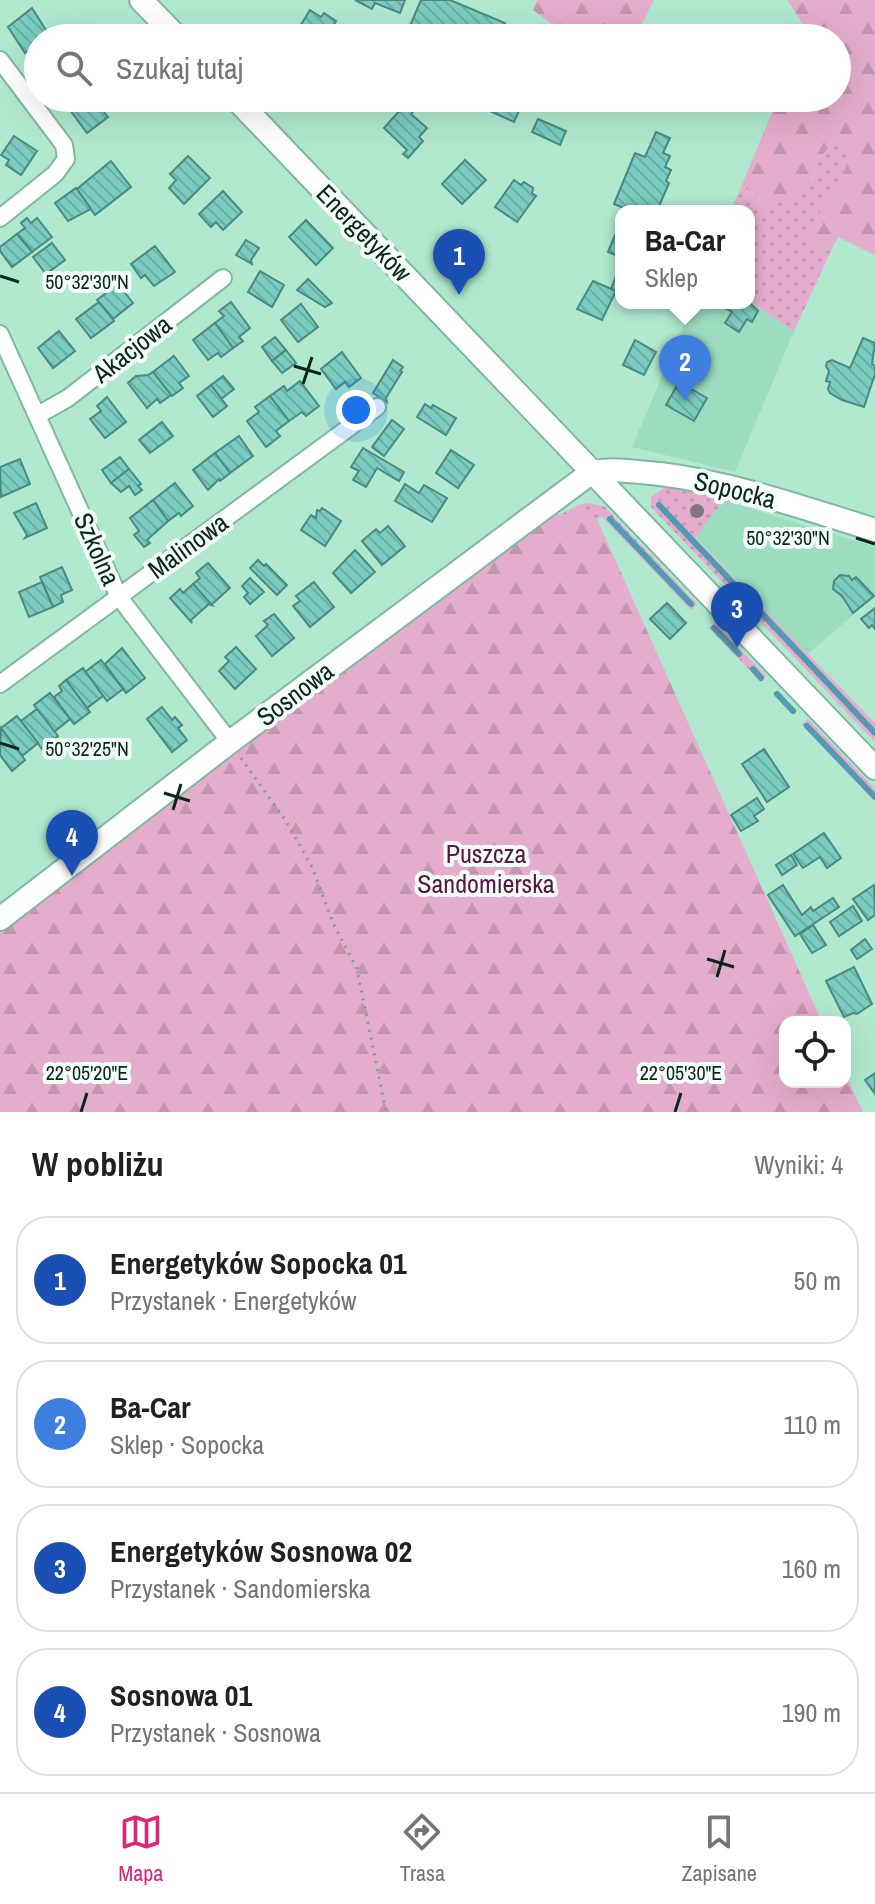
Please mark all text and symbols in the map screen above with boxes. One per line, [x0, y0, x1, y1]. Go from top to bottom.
search box [24, 24, 851, 112]
icon: search [52, 46, 96, 90]
text: Szukaj tutaj [116, 48, 243, 88]
street label: Energetyków [309, 176, 420, 290]
popup [615, 205, 755, 309]
text: Ba-Car [645, 220, 725, 260]
pin: 1 [433, 229, 485, 295]
text: Sklep [645, 260, 698, 295]
text: 50°32'30"N [45, 268, 129, 295]
street label: Akacjowa [84, 307, 179, 391]
pin: 2 [659, 335, 711, 401]
your location [336, 390, 376, 430]
street label: Sopocka [691, 462, 780, 517]
street label: Malinowa [141, 505, 235, 587]
street label: Szkolna [66, 507, 129, 591]
text: 50°32'30"N [746, 524, 830, 551]
pin: 3 [711, 582, 763, 648]
street label: Sosnowa [249, 653, 340, 734]
text: 50°32'25"N [45, 735, 129, 762]
pin: 4 [46, 810, 98, 876]
park label: Puszcza Sandomierska [417, 836, 555, 901]
map controls [779, 1016, 851, 1088]
button: locate [779, 1016, 851, 1088]
text: 22°05'20"E [46, 1059, 128, 1086]
text: 22°05'30"E [640, 1059, 722, 1086]
text: W pobliżu [32, 1141, 164, 1187]
text: Wyniki: 4 [754, 1147, 843, 1182]
text: Energetyków Sopocka 01 [110, 1243, 407, 1283]
text: 1 [54, 1263, 66, 1298]
text: 50 m [794, 1263, 841, 1298]
text: Przystanek · Energetyków [110, 1283, 356, 1318]
text: Ba-Car [110, 1387, 191, 1427]
text: 2 [54, 1407, 66, 1442]
text: 110 m [783, 1407, 841, 1442]
text: Sklep · Sopocka [110, 1427, 264, 1462]
text: Energetyków Sosnowa 02 [110, 1531, 412, 1571]
text: 3 [54, 1551, 66, 1586]
text: 160 m [782, 1551, 841, 1586]
text: Przystanek · Sandomierska [110, 1571, 371, 1606]
text: Sosnowa 01 [110, 1675, 252, 1715]
text: 4 [54, 1695, 66, 1730]
text: 190 m [782, 1695, 841, 1730]
text: Przystanek · Sosnowa [110, 1715, 321, 1750]
tab: Mapa [118, 1810, 163, 1888]
tab: Trasa [400, 1810, 445, 1888]
tab: Zapisane [682, 1810, 757, 1888]

